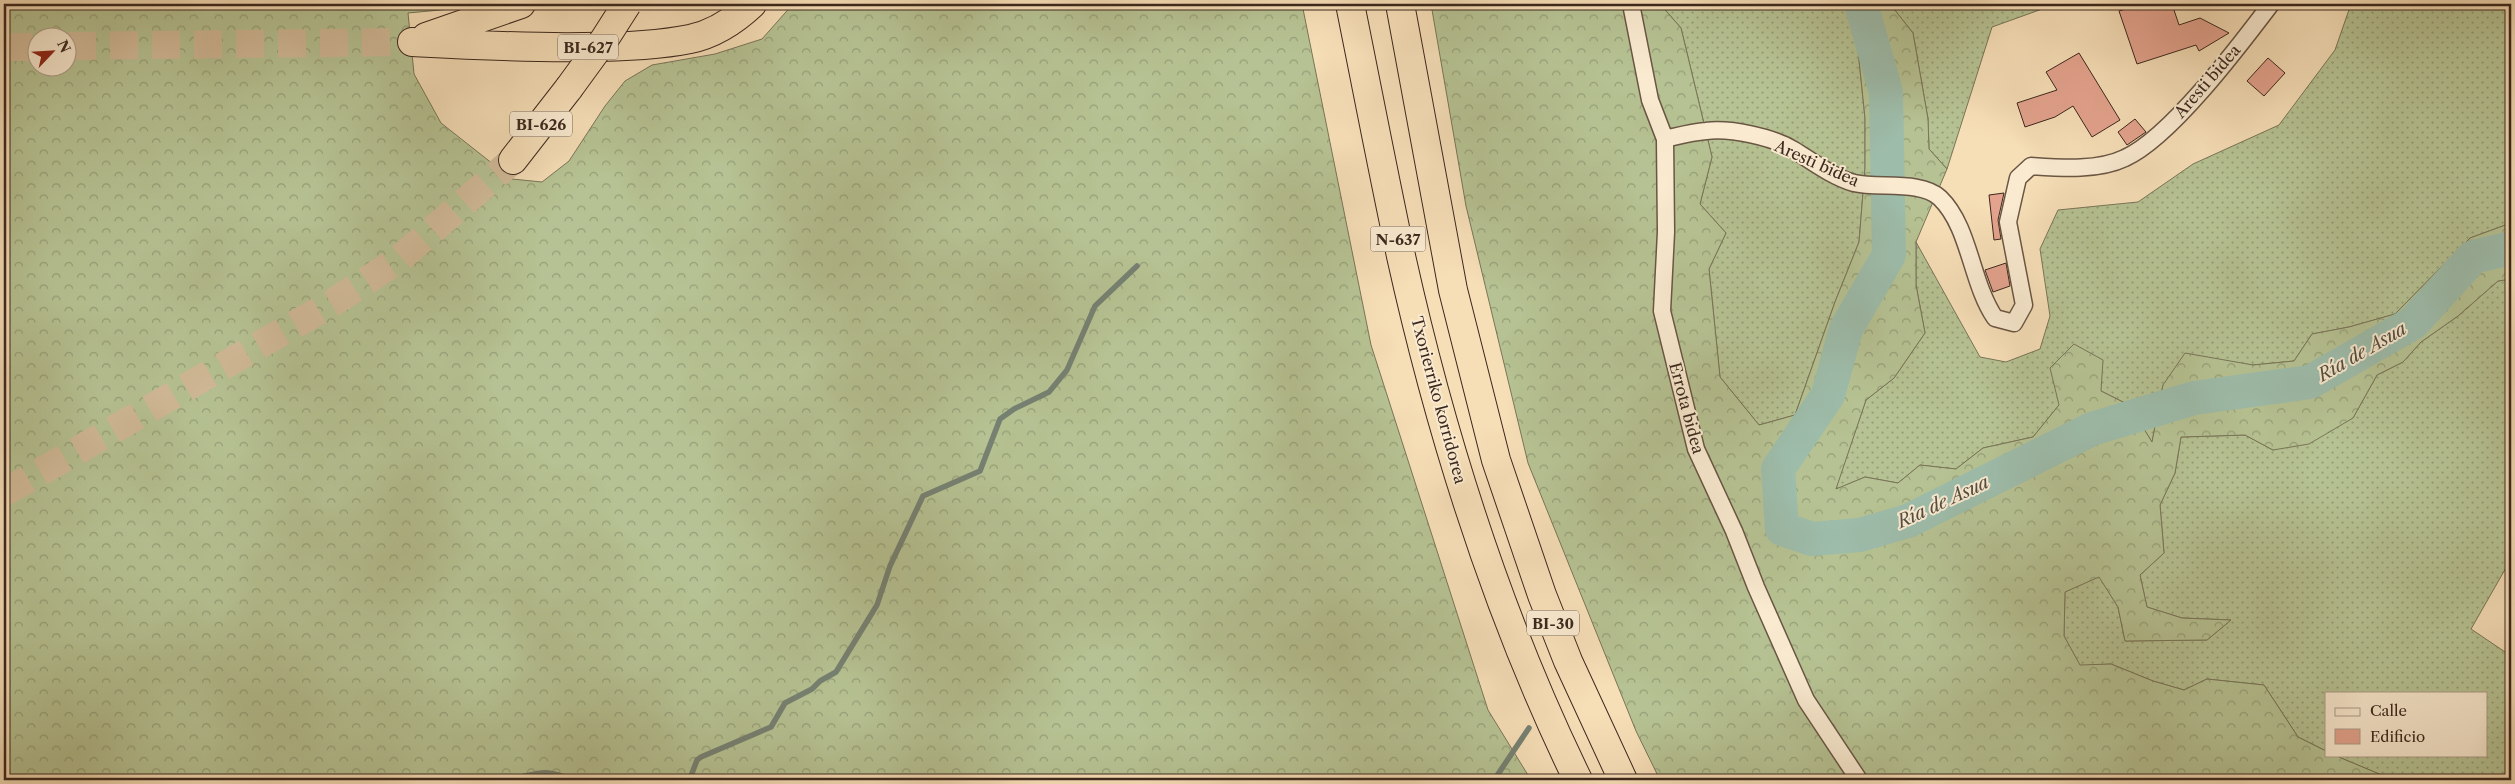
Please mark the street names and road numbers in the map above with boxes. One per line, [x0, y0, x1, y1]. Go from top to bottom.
road number: BI-627 [558, 34, 618, 60]
street label: Aresti bidea [2169, 40, 2245, 123]
road number: BI-626 [510, 112, 572, 136]
street label: Aresti bidea [1771, 135, 1863, 191]
road number: N-637 [1370, 226, 1426, 252]
street label: Txorierriko korridorea [1407, 314, 1471, 486]
street label: Errota bidea [1665, 360, 1709, 457]
road number: BI-30 [1527, 610, 1579, 636]

